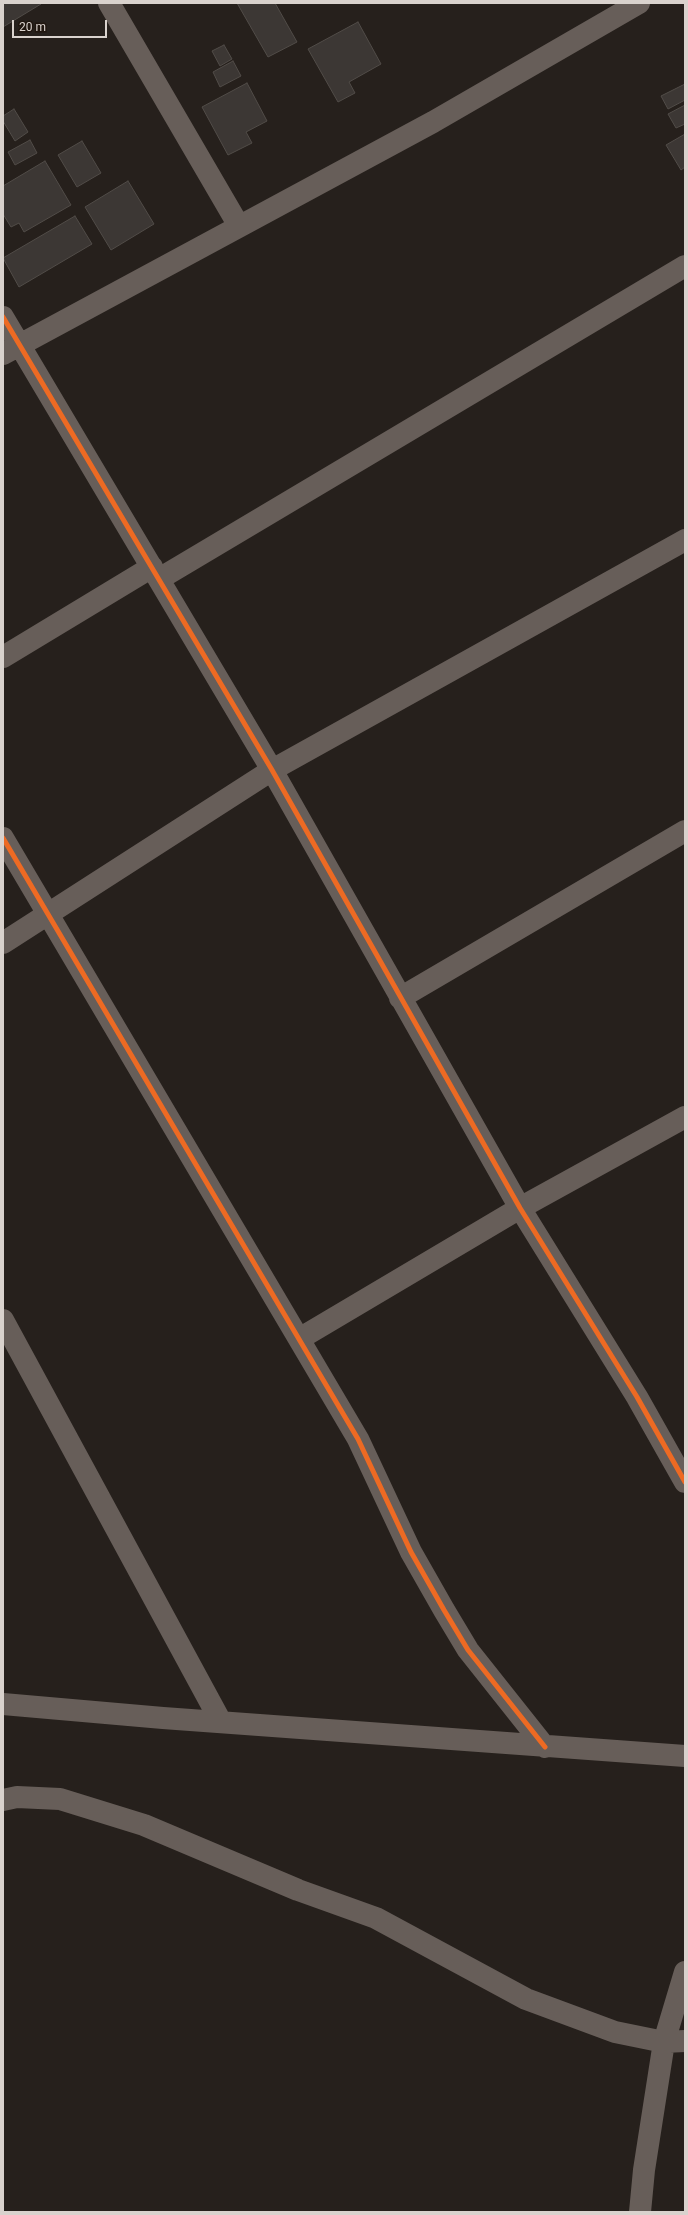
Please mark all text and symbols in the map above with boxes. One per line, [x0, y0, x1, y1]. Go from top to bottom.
scale bar [14, 12, 109, 38]
text: 20 m [19, 20, 46, 34]

